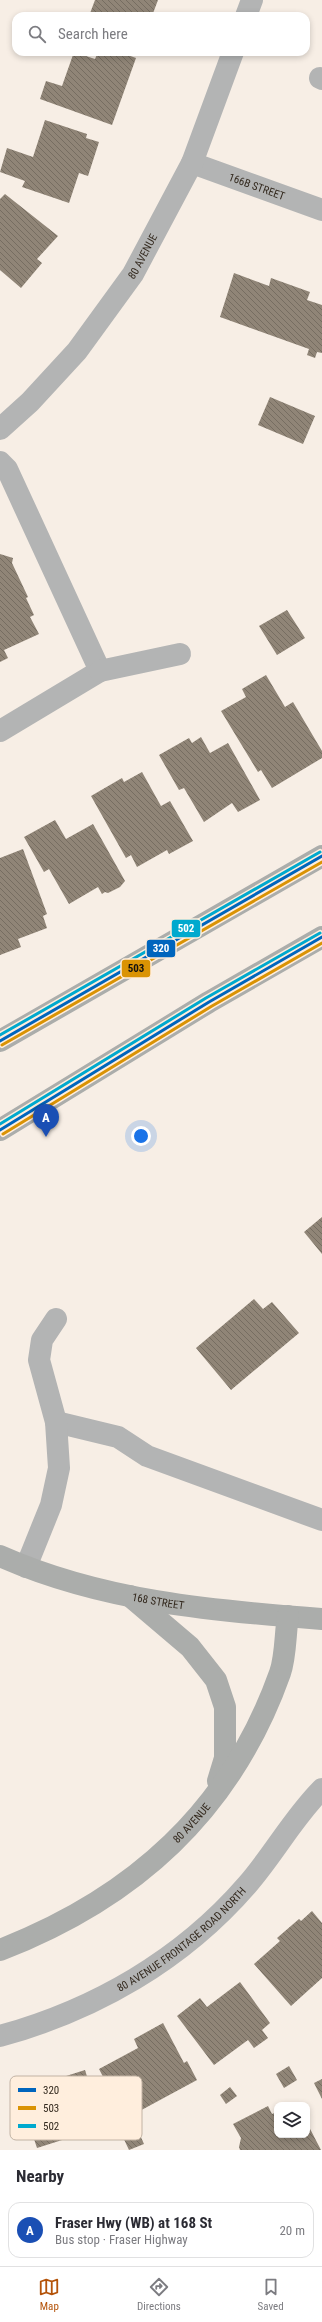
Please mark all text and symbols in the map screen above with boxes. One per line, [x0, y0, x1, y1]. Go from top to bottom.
search box [12, 12, 310, 56]
icon: search [26, 23, 48, 45]
text: Search here [58, 25, 128, 43]
street label: 166B STREET [227, 171, 287, 203]
street label: 80 AVENUE [125, 231, 160, 282]
line badge: 502 [171, 919, 201, 938]
text: 502 [178, 922, 195, 935]
line badge: 320 [146, 939, 176, 958]
text: 320 [153, 942, 170, 955]
line badge: 503 [121, 959, 151, 978]
text: 503 [128, 962, 145, 975]
pin: A [33, 1104, 59, 1137]
your location [131, 1126, 151, 1146]
street label: 168 STREET [131, 1591, 185, 1612]
street label: 80 AVENUE [170, 1800, 214, 1846]
street label: 80 AVENUE FRONTAGE ROAD NORTH [115, 1885, 249, 1995]
legend [10, 2076, 142, 2140]
text: 320 [43, 2084, 59, 2097]
text: 503 [43, 2102, 59, 2115]
map controls [274, 2102, 310, 2138]
button: layers [274, 2102, 310, 2138]
text: 502 [43, 2120, 59, 2133]
text: Nearby [16, 2166, 64, 2186]
text: Fraser Hwy (WB) at 168 St [55, 2214, 212, 2232]
text: A [26, 2223, 34, 2238]
text: 20 m [279, 2223, 305, 2238]
text: Bus stop · Fraser Highway [55, 2232, 188, 2247]
tab: Map [38, 2276, 60, 2313]
tab: Directions [137, 2276, 181, 2313]
tab: Saved [258, 2276, 284, 2313]

